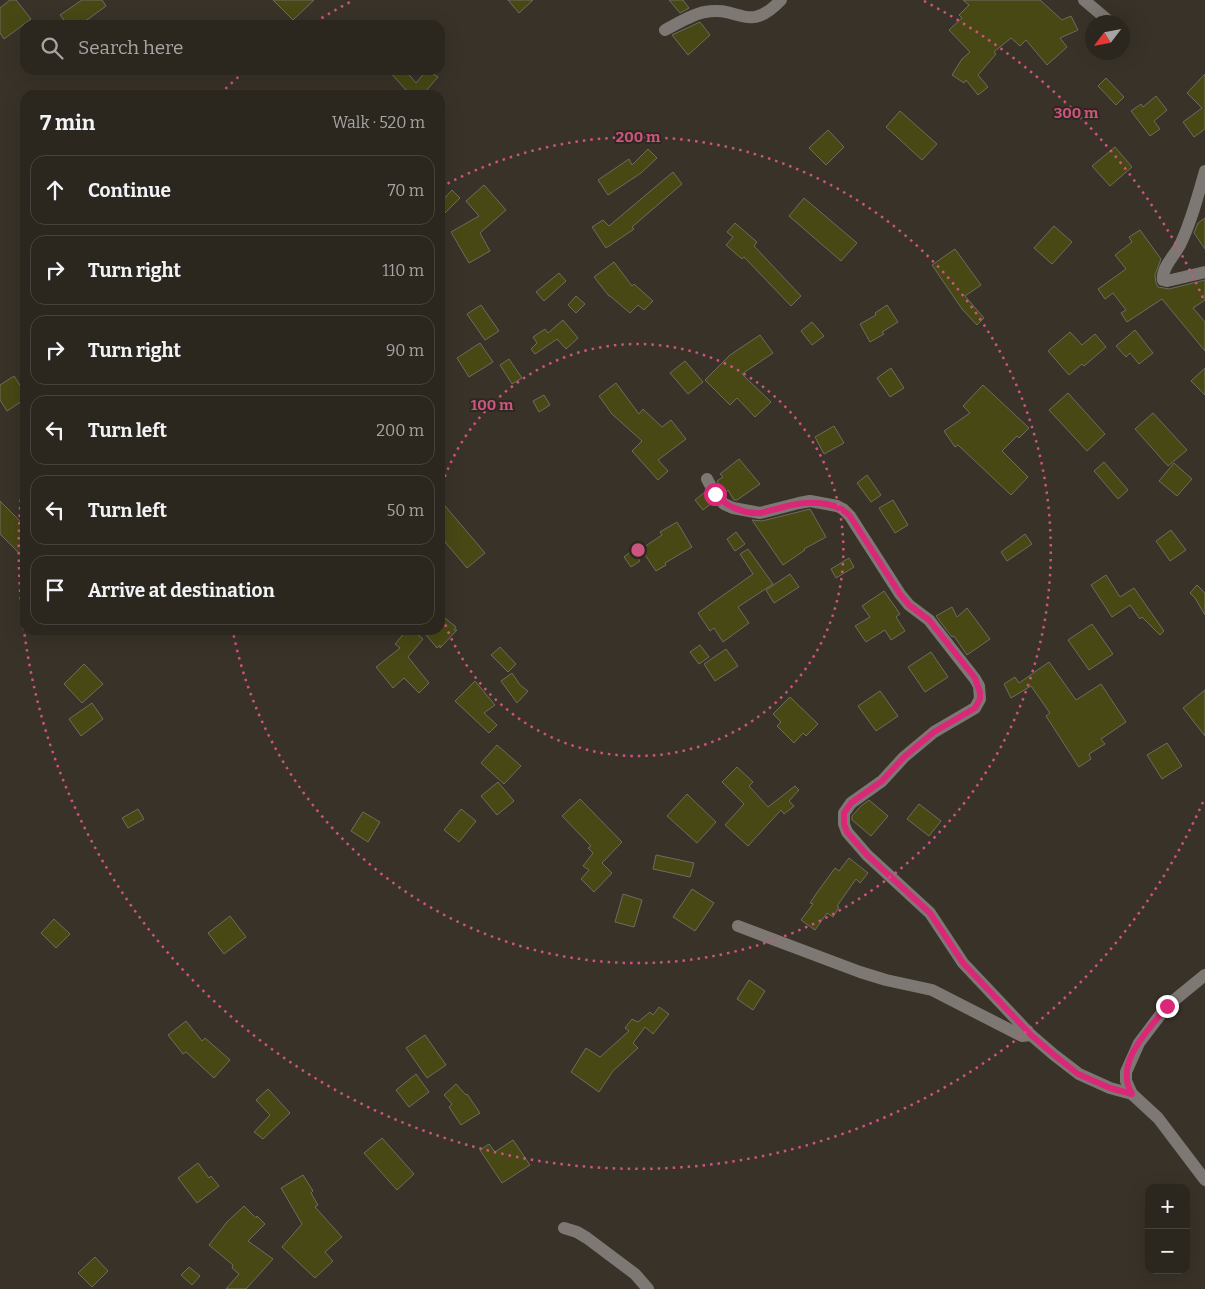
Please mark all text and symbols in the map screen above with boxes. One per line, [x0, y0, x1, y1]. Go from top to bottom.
north arrow [1085, 15, 1130, 60]
search box [20, 20, 445, 75]
icon: search [38, 34, 66, 62]
text: Search here [78, 36, 183, 59]
text: 300 m [1054, 104, 1099, 122]
text: 7 min [40, 110, 95, 136]
text: Walk · 520 m [332, 113, 425, 132]
text: 200 m [616, 128, 661, 146]
icon: ahead [41, 176, 69, 204]
text: Continue [88, 179, 171, 202]
text: 70 m [388, 181, 424, 200]
icon: right [41, 256, 69, 284]
text: Turn right [88, 259, 181, 282]
text: 110 m [382, 261, 424, 280]
icon: right [41, 336, 69, 364]
text: Turn right [88, 339, 181, 362]
text: 90 m [386, 341, 424, 360]
text: 100 m [471, 396, 514, 414]
icon: left [41, 416, 69, 444]
text: Turn left [88, 419, 167, 442]
text: 200 m [376, 421, 424, 440]
route start [704, 483, 727, 506]
icon: left [41, 496, 69, 524]
text: Turn left [88, 499, 167, 522]
text: 50 m [387, 501, 424, 520]
centre of rings [629, 541, 647, 559]
icon: arrive [41, 576, 69, 604]
text: Arrive at destination [88, 579, 275, 602]
route end [1156, 995, 1179, 1018]
map controls [1145, 1184, 1190, 1274]
button: + [1145, 1184, 1190, 1229]
button: − [1145, 1229, 1190, 1274]

